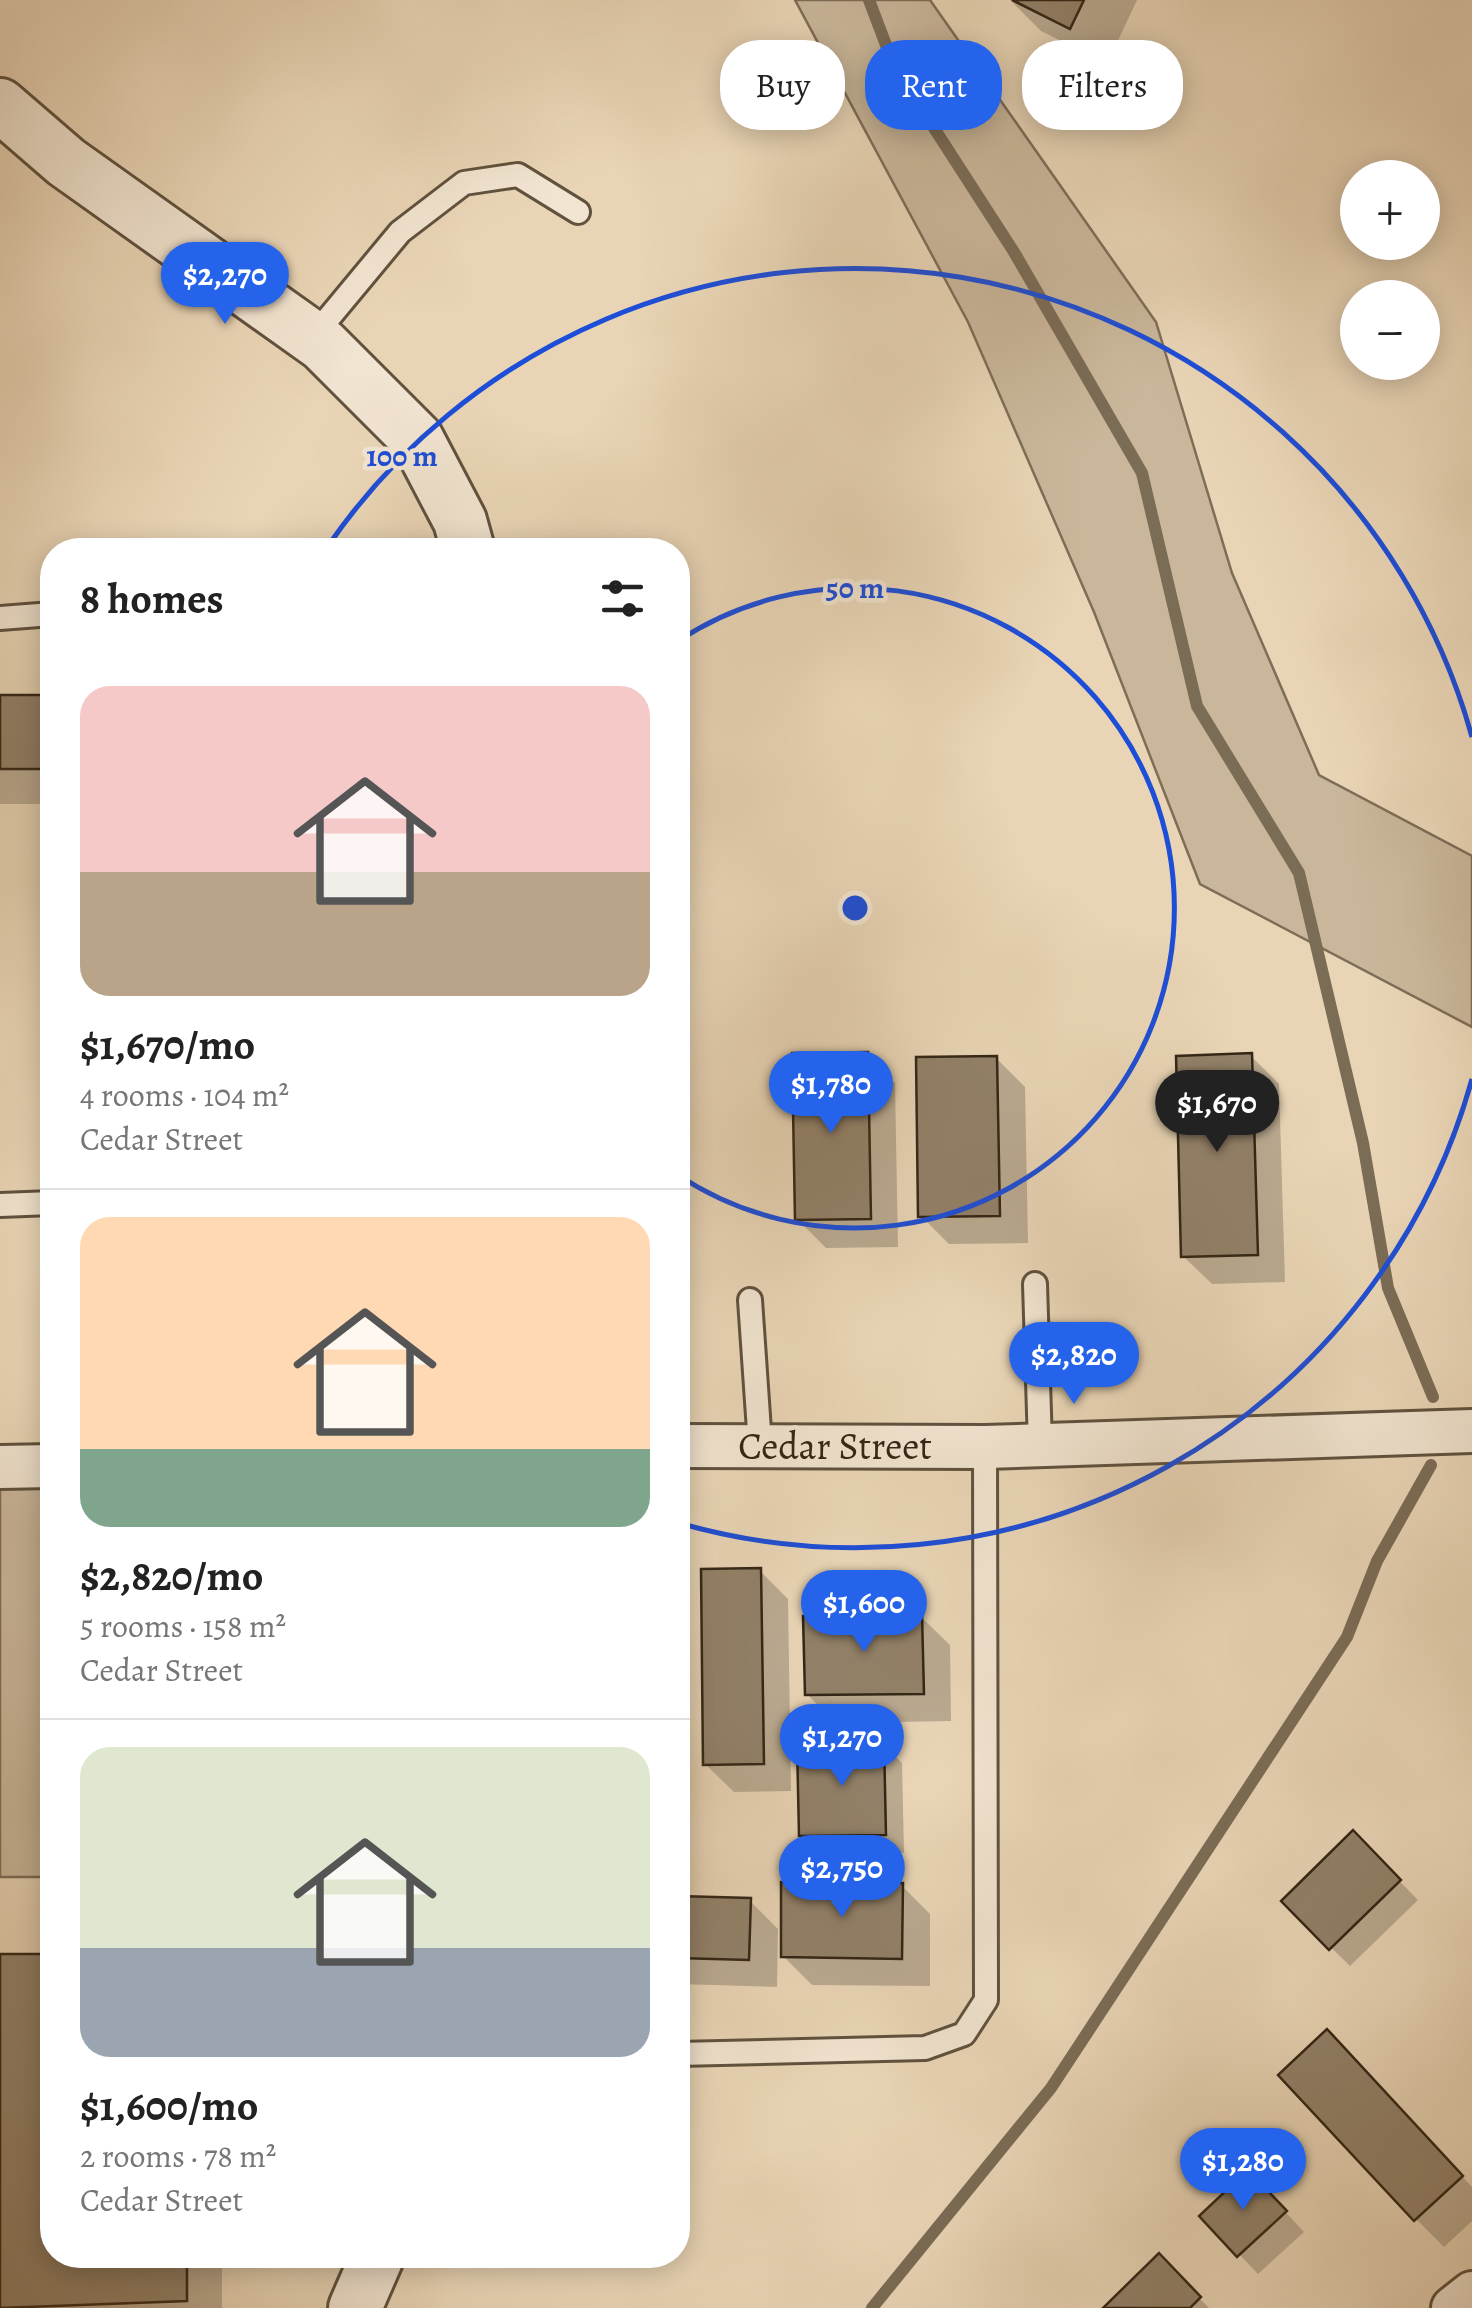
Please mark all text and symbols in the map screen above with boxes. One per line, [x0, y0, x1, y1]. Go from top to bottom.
chip: Buy [720, 40, 845, 130]
chip: Rent [865, 40, 1002, 130]
chip: Filters [1022, 40, 1183, 130]
map controls [1340, 160, 1440, 380]
button: + [1340, 160, 1440, 260]
pin: $2,270 [144, 242, 306, 327]
text: $2,270 [183, 252, 267, 296]
button: − [1340, 280, 1440, 380]
text: 100 m [366, 436, 438, 476]
text: 50 m [826, 568, 884, 608]
text: 8 homes [80, 570, 224, 627]
icon: filters [595, 571, 650, 626]
icon: home [275, 751, 455, 931]
centre of rings [837, 890, 873, 926]
text: $1,670/mo [80, 1016, 255, 1073]
pin: $1,780 [750, 1051, 912, 1136]
text: $1,780 [791, 1061, 871, 1105]
pin: $1,670 [1136, 1070, 1298, 1155]
text: 4 rooms · 104 m² [80, 1073, 289, 1117]
text: $1,670 [1177, 1080, 1257, 1124]
text: Cedar Street [80, 1117, 243, 1161]
icon: home [275, 1282, 455, 1462]
pin: $2,820 [993, 1322, 1155, 1407]
text: $2,820 [1031, 1332, 1117, 1376]
street label: Cedar Street [738, 1420, 932, 1472]
text: $2,820/mo [80, 1547, 263, 1604]
pin: $1,600 [783, 1570, 945, 1655]
text: $1,600 [823, 1580, 905, 1624]
text: 5 rooms · 158 m² [80, 1604, 286, 1648]
text: Cedar Street [80, 1648, 243, 1692]
pin: $1,270 [761, 1704, 923, 1789]
text: $1,270 [802, 1714, 882, 1758]
icon: home [275, 1812, 455, 1992]
pin: $2,750 [761, 1835, 923, 1920]
text: $2,750 [801, 1845, 883, 1889]
text: $1,600/mo [80, 2077, 258, 2134]
pin: $1,280 [1162, 2128, 1324, 2213]
text: 2 rooms · 78 m² [80, 2134, 276, 2178]
text: $1,280 [1202, 2138, 1284, 2182]
text: Cedar Street [80, 2178, 243, 2222]

